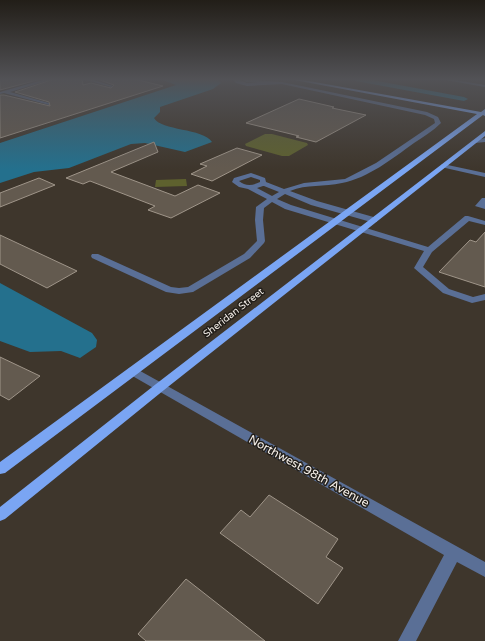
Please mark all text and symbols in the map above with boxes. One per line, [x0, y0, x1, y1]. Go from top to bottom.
street label: Sheridan Street [201, 285, 266, 340]
street label: Northwest 98th Avenue [246, 432, 372, 510]

